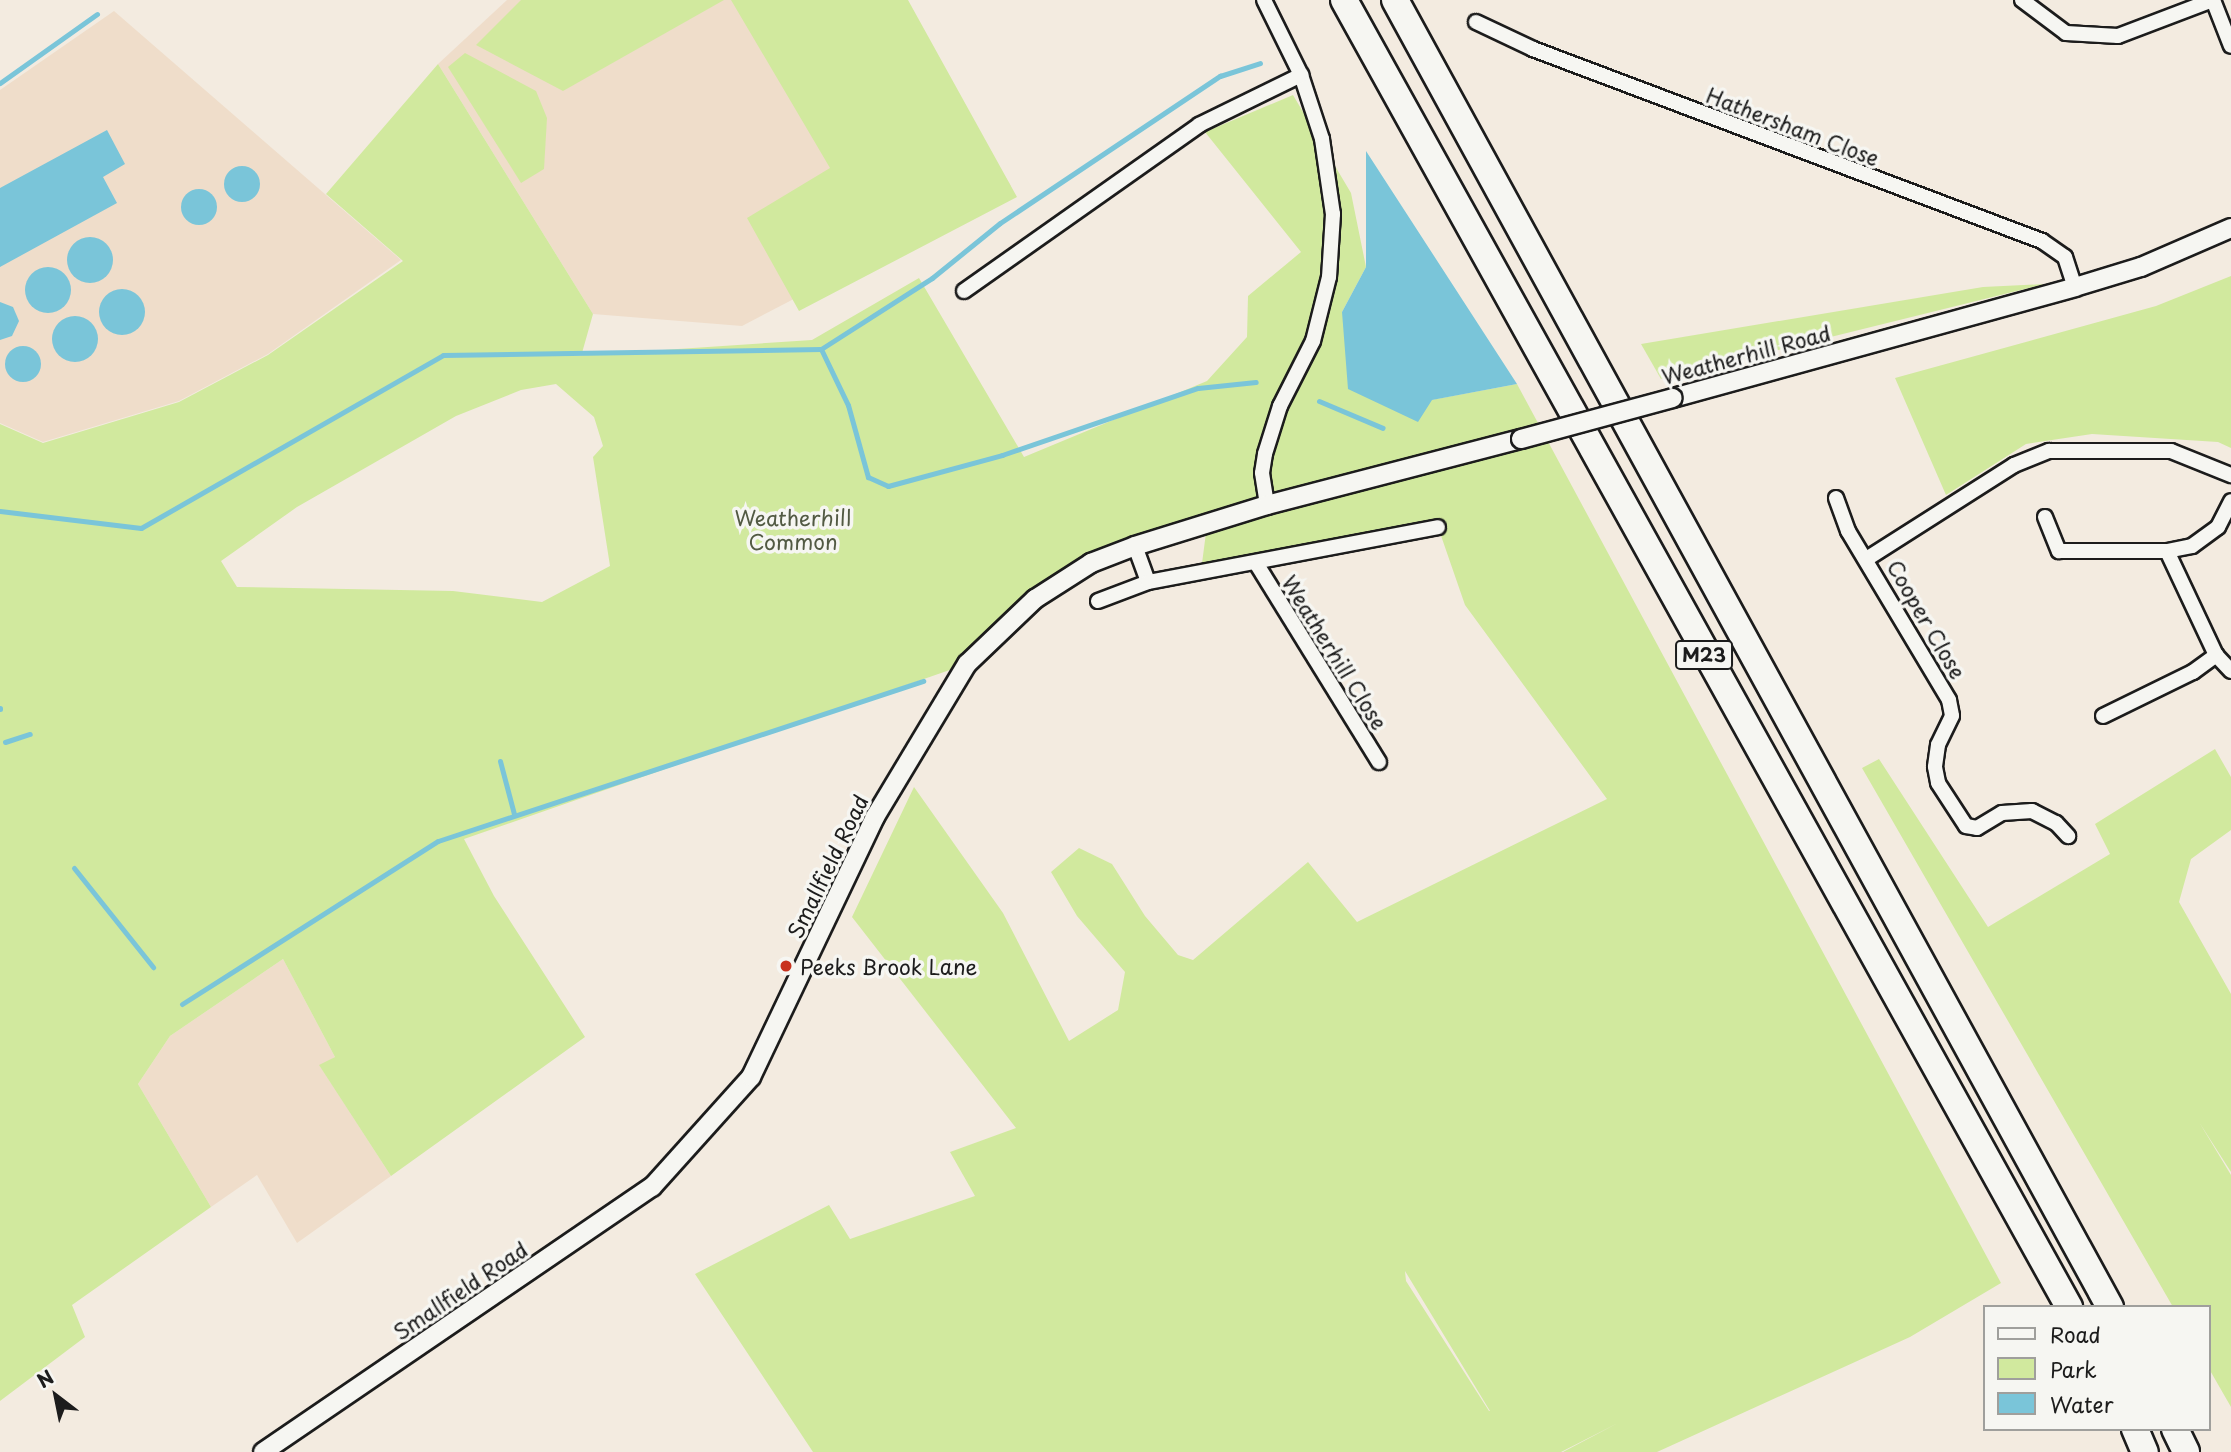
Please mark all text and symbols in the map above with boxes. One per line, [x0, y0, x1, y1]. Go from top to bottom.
street label: Hathersham Close [1703, 81, 1883, 171]
street label: Weatherhill Road [1658, 319, 1834, 389]
park label: Weatherhill Common [735, 504, 851, 554]
street label: Cooper Close [1883, 555, 1971, 683]
street label: Weatherhill Close [1277, 570, 1393, 734]
road number: M23 [1674, 640, 1734, 670]
street label: Smallfield Road [781, 790, 873, 942]
place label: Peeks Brook Lane [800, 953, 981, 979]
marker: Peeks Brook Lane [778, 958, 794, 974]
street label: Smallfield Road [388, 1236, 532, 1344]
legend [1982, 1305, 2210, 1431]
text: Road [2050, 1318, 2101, 1350]
text: Park [2050, 1353, 2097, 1385]
north arrow [21, 1361, 91, 1431]
text: N [31, 1362, 59, 1394]
text: Water [2050, 1388, 2113, 1420]

